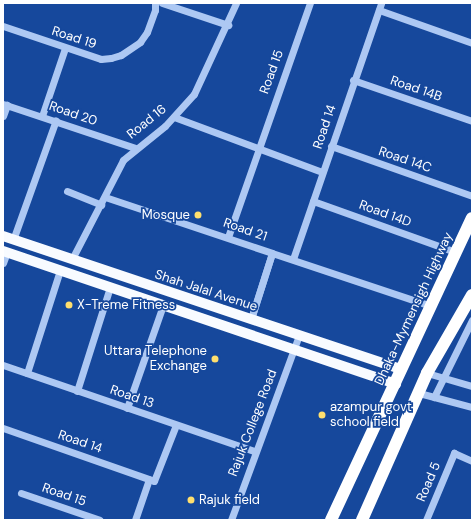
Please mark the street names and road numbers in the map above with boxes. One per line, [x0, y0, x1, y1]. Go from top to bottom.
street label: Road 19 [50, 23, 98, 53]
street label: Road 15 [257, 48, 287, 96]
street label: Road 14B [388, 73, 444, 105]
street label: Road 20 [47, 98, 99, 130]
street label: Road 16 [124, 101, 170, 143]
street label: Road 14 [310, 103, 340, 151]
street label: Road 14C [376, 144, 434, 176]
street label: Road 14D [357, 197, 413, 231]
street label: Road 21 [221, 215, 269, 245]
street label: Dhaka-Mymensigh Highway [372, 230, 456, 388]
street label: Shah Jalal Avenue [153, 267, 259, 315]
street label: Rajuk College Road [225, 367, 281, 479]
street label: Road 13 [108, 382, 156, 412]
street label: Road 14 [56, 427, 104, 457]
street label: Road 5 [414, 460, 444, 504]
street label: Road 15 [40, 480, 88, 510]

